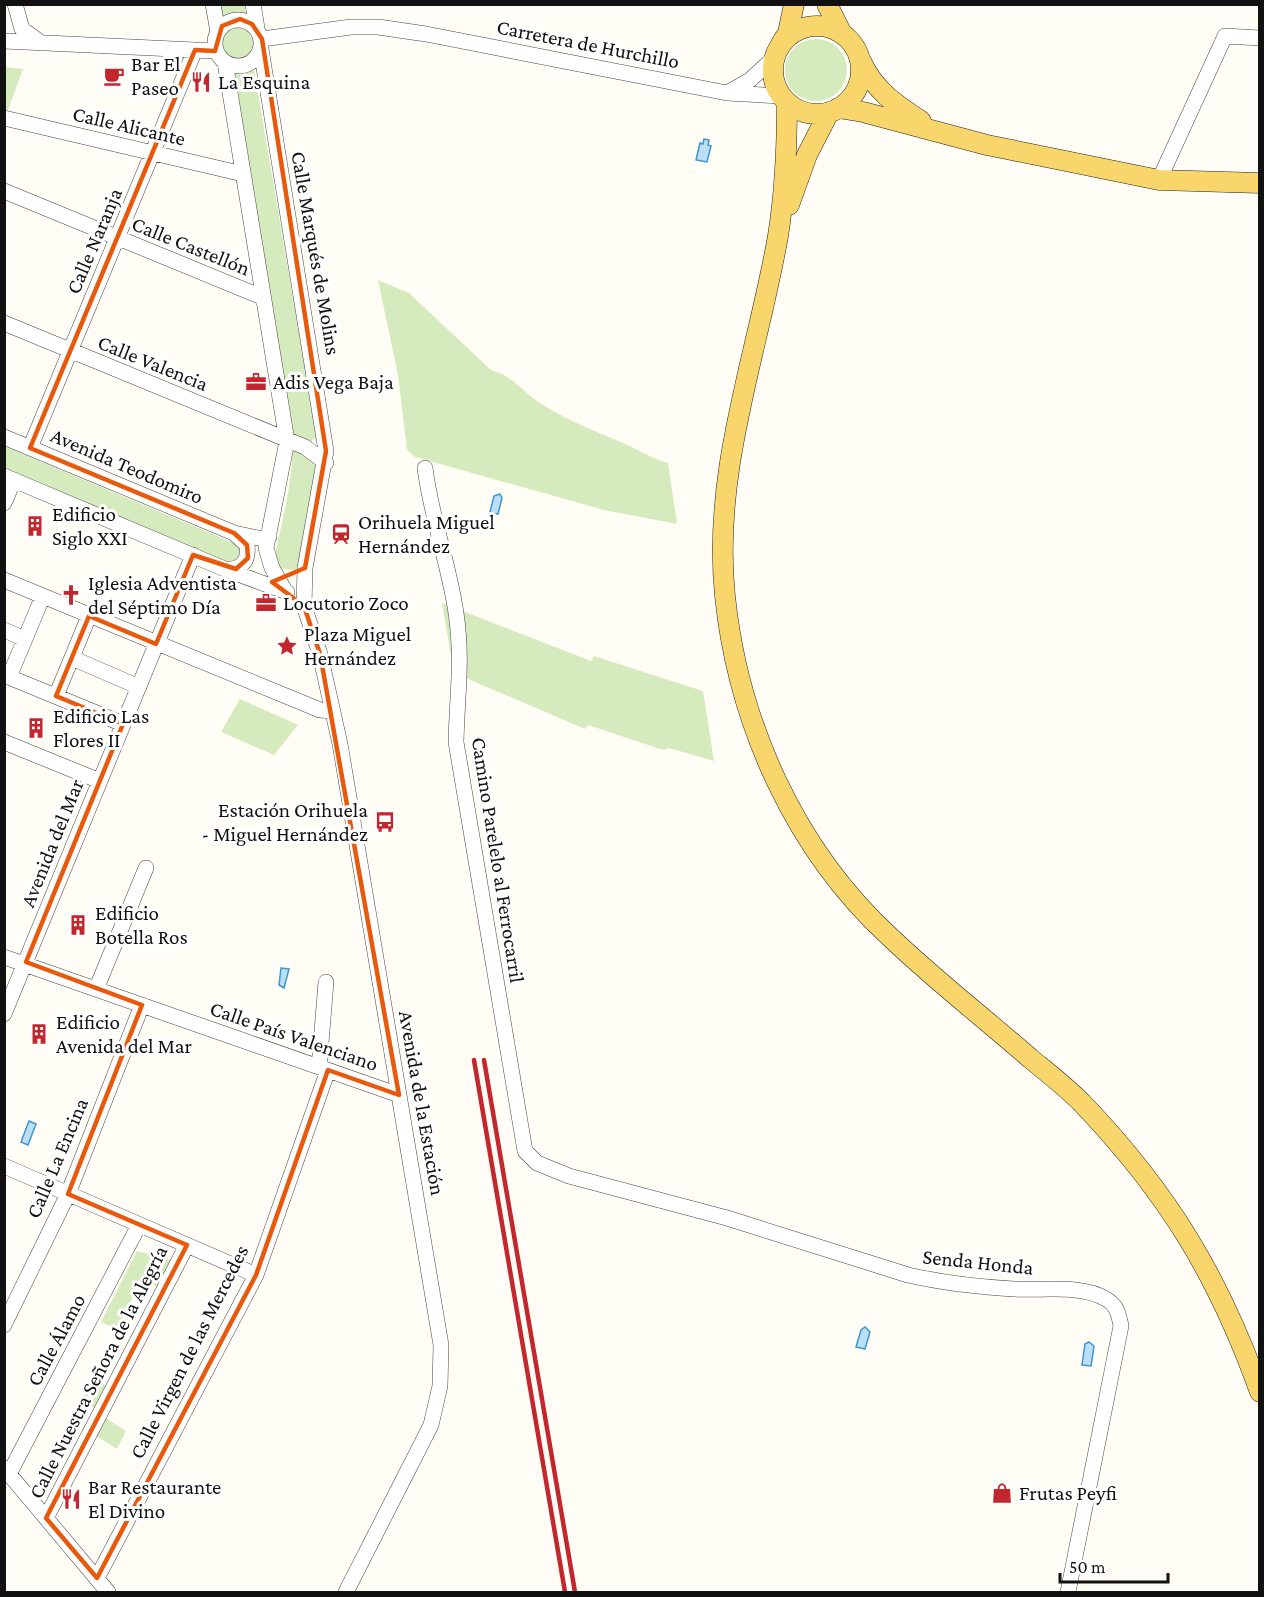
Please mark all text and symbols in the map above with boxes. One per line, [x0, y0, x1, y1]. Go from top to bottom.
street label: Carretera de Hurchillo [495, 15, 681, 73]
place label: Bar El Paseo [131, 52, 181, 100]
cafe icon: Bar El Paseo [102, 64, 126, 88]
restaurant icon: La Esquina [189, 70, 213, 94]
place label: La Esquina [218, 70, 310, 94]
street label: Calle Alicante [70, 101, 188, 151]
street label: Calle Marqués de Molins [286, 149, 346, 357]
street label: Calle Naranja [61, 184, 127, 298]
street label: Calle Castellón [128, 211, 254, 281]
street label: Calle Valencia [94, 330, 212, 396]
office icon: Adis Vega Baja [244, 370, 268, 394]
place label: Adis Vega Baja [273, 370, 394, 394]
street label: Avenida Teodomiro [47, 423, 207, 509]
place label: Edificio Siglo XXI [52, 502, 128, 550]
place label: Orihuela Miguel Hernández [358, 510, 495, 558]
building icon: Edificio Siglo XXI [23, 514, 47, 538]
station icon: Orihuela Miguel Hernández [329, 522, 353, 546]
place label: Iglesia Adventista del Séptimo Día [88, 571, 237, 619]
church icon: Iglesia Adventista del Séptimo Día [59, 583, 83, 607]
office icon: Locutorio Zoco [254, 591, 278, 615]
place label: Locutorio Zoco [283, 591, 409, 615]
place label: Plaza Miguel Hernández [304, 622, 411, 670]
place icon: Plaza Miguel Hernández [275, 634, 299, 658]
place label: Edificio Las Flores II [53, 704, 149, 752]
building icon: Edificio Las Flores II [24, 716, 48, 740]
street label: Camino Parelelo al Ferrocarril [467, 735, 529, 985]
street label: Avenida del Mar [15, 775, 89, 911]
place label: Estación Orihuela - Miguel Hernández [202, 798, 368, 846]
bus stop icon: Estación Orihuela - Miguel Hernández [373, 810, 397, 834]
place label: Edificio Botella Ros [95, 901, 188, 949]
building icon: Edificio Botella Ros [66, 913, 90, 937]
street label: Calle País Valenciano [207, 996, 381, 1076]
street label: Avenida de la Estación [394, 1009, 450, 1197]
place label: Edificio Avenida del Mar [56, 1010, 193, 1058]
building icon: Edificio Avenida del Mar [27, 1022, 51, 1046]
street label: Calle La Encina [21, 1094, 93, 1222]
street label: Calle Nuestra Señora de la Alegría [24, 1241, 173, 1502]
street label: Calle Virgen de las Mercedes [125, 1241, 253, 1463]
street label: Senda Honda [921, 1244, 1035, 1280]
street label: Calle Álamo [22, 1290, 90, 1390]
place label: Bar Restaurante El Divino [88, 1475, 221, 1523]
shop icon: Frutas Peyfi [990, 1481, 1014, 1505]
place label: Frutas Peyfi [1019, 1481, 1117, 1505]
restaurant icon: Bar Restaurante El Divino [59, 1487, 83, 1511]
scale bar [1060, 1546, 1168, 1584]
text: 50 m [1069, 1557, 1106, 1577]

